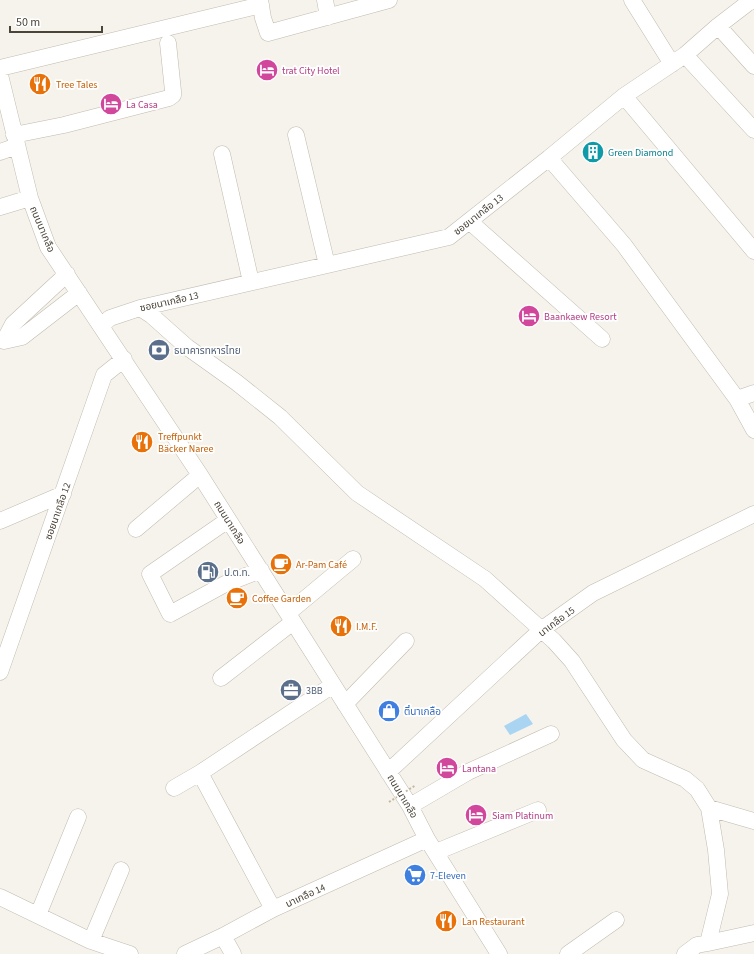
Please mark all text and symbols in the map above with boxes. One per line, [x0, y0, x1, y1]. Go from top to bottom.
scale bar [10, 8, 102, 34]
text: 50 m [16, 14, 40, 31]
hotel icon: trat City Hotel [254, 57, 280, 83]
place label: trat City Hotel [282, 64, 340, 78]
restaurant icon: Tree Tales [27, 71, 53, 97]
place label: Tree Tales [56, 78, 98, 92]
hotel icon: La Casa [98, 91, 124, 117]
place label: La Casa [126, 98, 158, 112]
building icon: Green Diamond [580, 139, 606, 165]
place label: Green Diamond [608, 146, 673, 160]
street label: ซอยนาเกลือ 13 [451, 191, 506, 239]
street label: ถนนนาเกลือ [26, 204, 58, 255]
street label: ซอยนาเกลือ 13 [139, 288, 200, 316]
hotel icon: Baankaew Resort [516, 303, 542, 329]
place label: Baankaew Resort [544, 310, 617, 324]
bank icon: ธนาคารทหารไทย [146, 337, 172, 363]
place label: ธนาคารทหารไทย [174, 344, 241, 358]
restaurant icon: Treffpunkt Bäcker Naree [129, 429, 155, 455]
place label: Treffpunkt Bäcker Naree [158, 430, 214, 456]
street label: ซอยนาเกลือ 12 [42, 481, 74, 542]
street label: ถนนนาเกลือ [210, 498, 248, 547]
cafe icon: Ar-Pam Café [268, 551, 294, 577]
place label: Ar-Pam Café [296, 558, 347, 572]
fuel station icon: ป.ต.ท. [195, 559, 221, 585]
place label: ป.ต.ท. [224, 566, 250, 580]
cafe icon: Coffee Garden [224, 585, 250, 611]
place label: Coffee Garden [252, 592, 311, 606]
street label: นาเกลือ 15 [535, 603, 578, 640]
restaurant icon: I.M.F. [328, 613, 354, 639]
place label: I.M.F. [356, 620, 378, 634]
office icon: 3BB [278, 677, 304, 703]
place label: 3BB [306, 684, 323, 698]
shop icon: ตี๋นาเกลือ [376, 698, 402, 724]
place label: ตี๋นาเกลือ [404, 704, 441, 719]
hotel icon: Lantana [434, 755, 460, 781]
place label: Lantana [462, 762, 496, 776]
street label: ถนนนาเกลือ [384, 772, 421, 821]
hotel icon: Siam Platinum [463, 802, 489, 828]
place label: Siam Platinum [492, 809, 553, 823]
supermarket icon: 7-Eleven [402, 862, 428, 888]
place label: 7-Eleven [430, 869, 466, 883]
street label: นาเกลือ 14 [283, 881, 328, 911]
restaurant icon: Lan Restaurant [433, 908, 459, 934]
place label: Lan Restaurant [462, 915, 525, 929]

